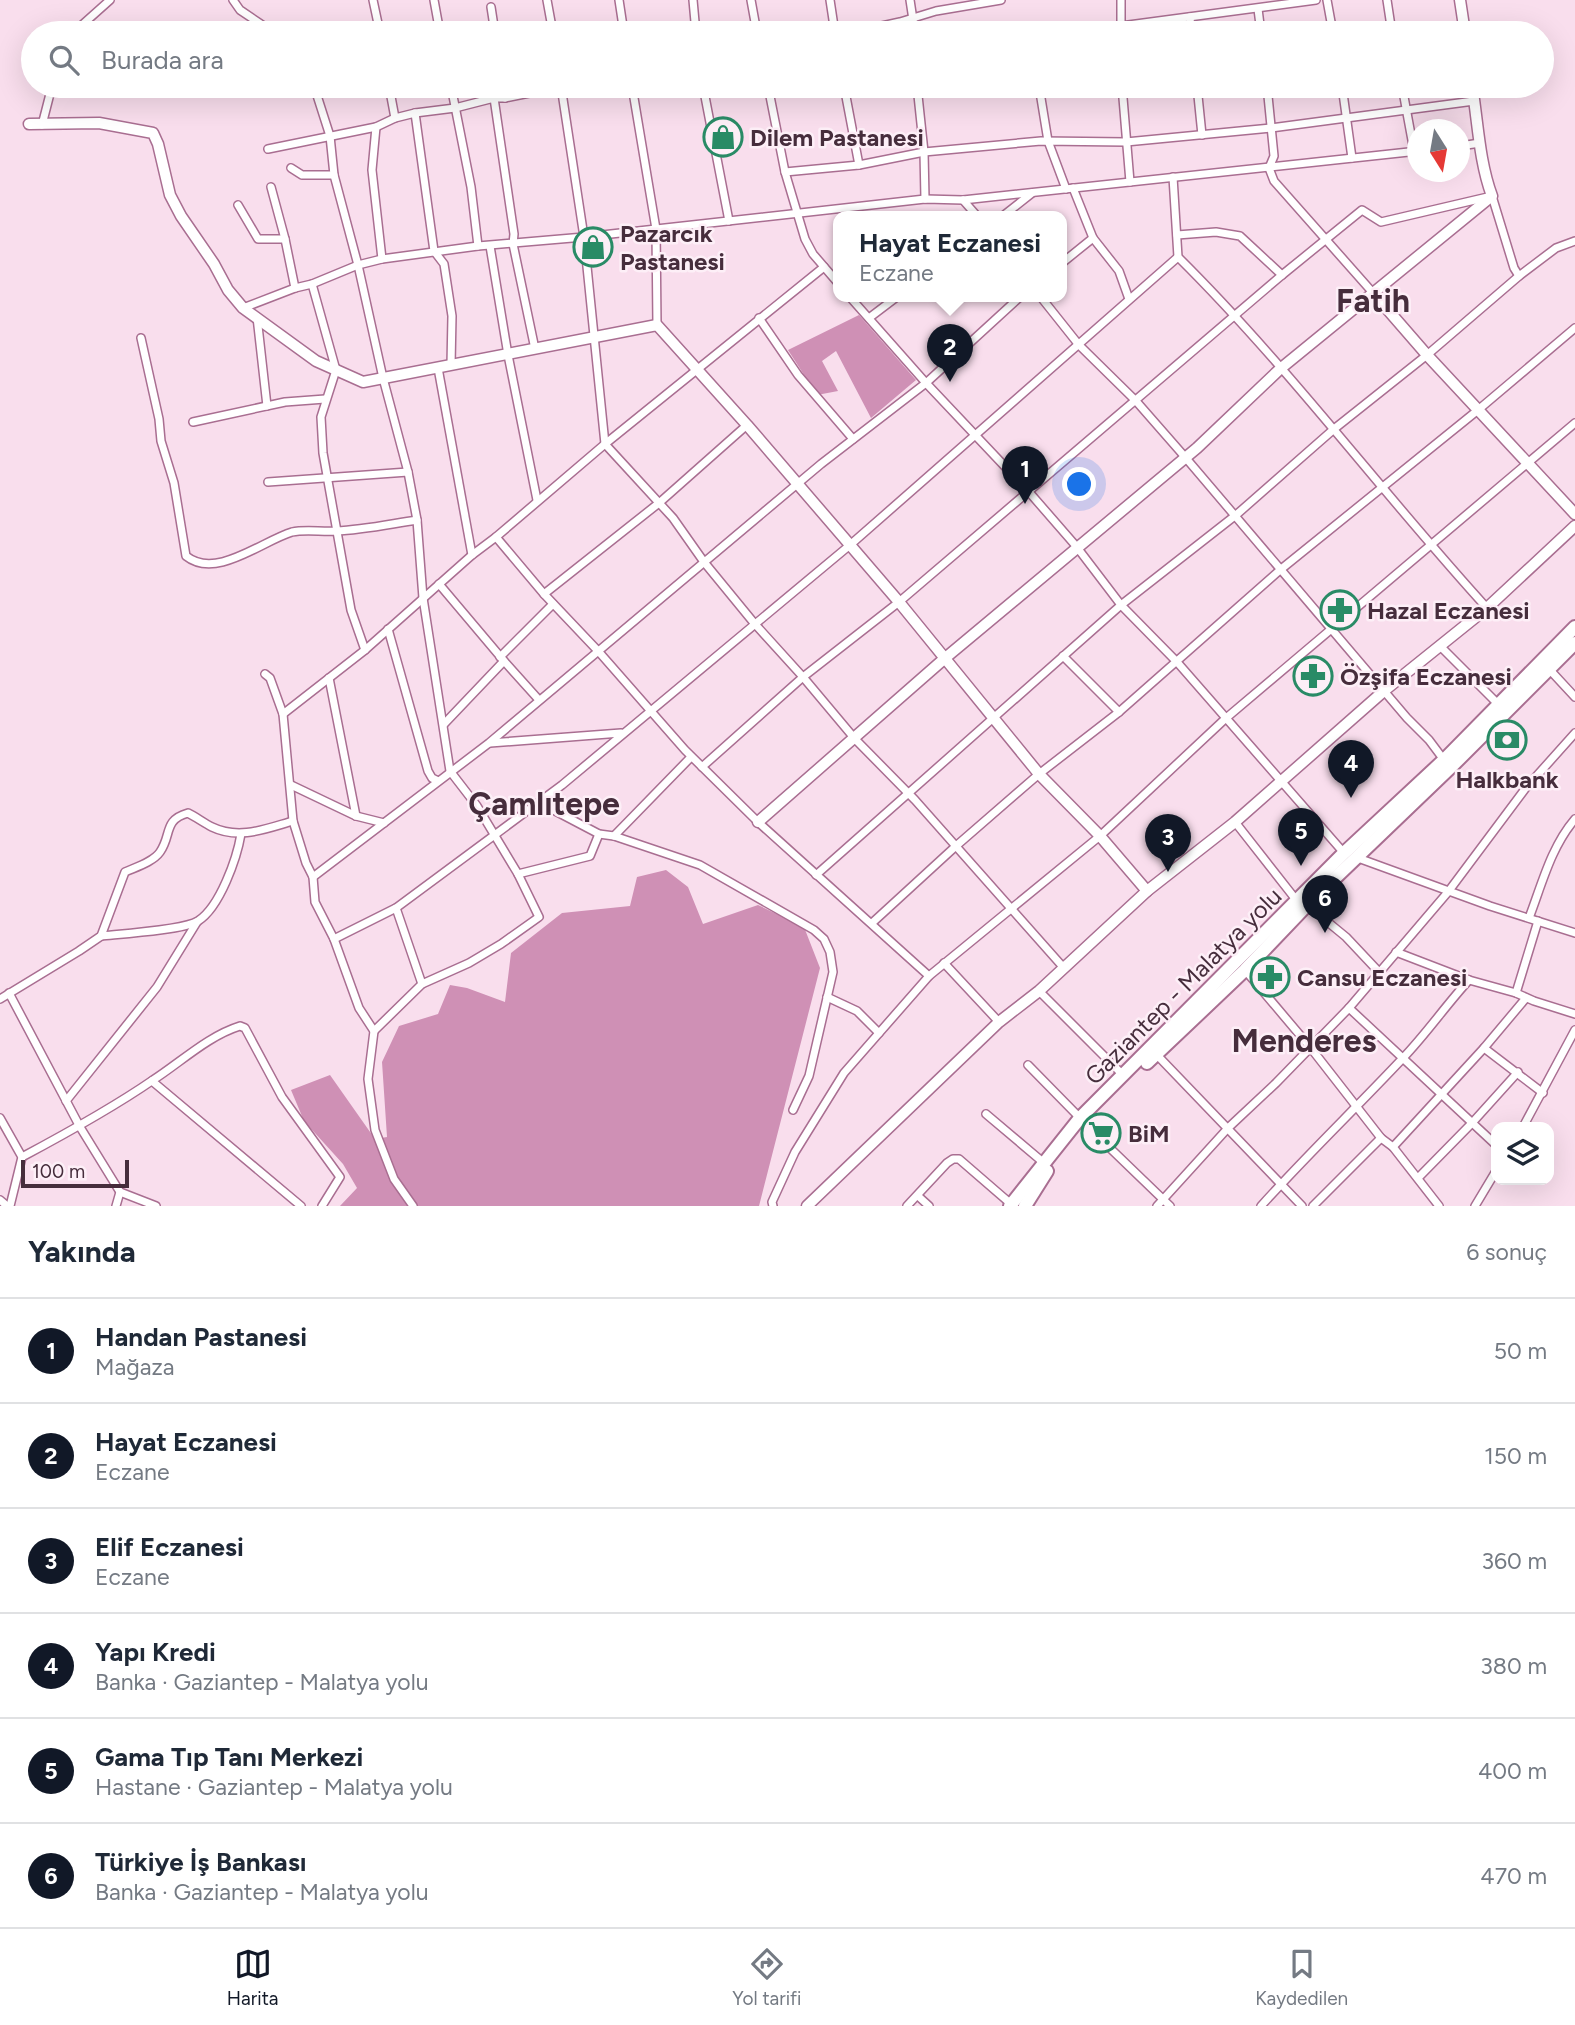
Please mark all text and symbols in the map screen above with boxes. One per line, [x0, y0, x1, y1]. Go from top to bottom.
search box [21, 21, 1554, 98]
icon: search [45, 41, 83, 79]
text: Burada ara [101, 44, 224, 76]
shop icon: Dilem Pastanesi [702, 116, 744, 158]
north arrow [1407, 119, 1470, 182]
place label: Dilem Pastanesi [750, 123, 924, 152]
popup [833, 211, 1067, 302]
place label: Pazarcık Pastanesi [620, 219, 725, 276]
shop icon: Pazarcık Pastanesi [572, 226, 614, 268]
text: Hayat Eczanesi [859, 227, 1041, 259]
text: Eczane [859, 259, 934, 287]
district label: Fatih [1336, 282, 1410, 320]
pin: 2 [927, 324, 973, 382]
pin: 1 [1002, 446, 1048, 504]
your location [1062, 467, 1096, 501]
pharmacy icon: Hazal Eczanesi [1319, 589, 1361, 631]
place label: Hazal Eczanesi [1367, 596, 1530, 625]
pharmacy icon: Özşifa Eczanesi [1292, 655, 1334, 697]
place label: Özşifa Eczanesi [1340, 662, 1512, 691]
bank icon: Halkbank [1486, 719, 1528, 761]
pin: 4 [1328, 740, 1374, 798]
place label: Halkbank [1455, 765, 1559, 794]
district label: Çamlıtepe [468, 785, 620, 823]
pin: 5 [1278, 808, 1324, 866]
pin: 3 [1145, 814, 1191, 872]
pin: 6 [1302, 875, 1348, 933]
street label: Gaziantep - Malatya yolu [1079, 882, 1287, 1090]
pharmacy icon: Cansu Eczanesi [1249, 956, 1291, 998]
place label: Cansu Eczanesi [1297, 963, 1467, 992]
district label: Menderes [1232, 1022, 1377, 1060]
supermarket icon: BiM [1080, 1112, 1122, 1154]
place label: BiM [1128, 1119, 1170, 1148]
map controls [1491, 1122, 1554, 1185]
button: layers [1491, 1122, 1554, 1185]
scale bar [21, 1157, 130, 1189]
text: 100 m [32, 1160, 85, 1183]
text: Yakında [28, 1233, 136, 1270]
text: 6 sonuç [1466, 1238, 1547, 1266]
text: Handan Pastanesi [95, 1321, 307, 1353]
text: 1 [46, 1337, 56, 1365]
text: 50 m [1494, 1337, 1547, 1365]
text: Mağaza [95, 1353, 174, 1381]
text: Hayat Eczanesi [95, 1426, 277, 1458]
text: 2 [44, 1442, 58, 1470]
text: 150 m [1484, 1442, 1547, 1470]
text: Eczane [95, 1458, 169, 1486]
text: Elif Eczanesi [95, 1531, 244, 1563]
text: 3 [45, 1547, 57, 1575]
text: 360 m [1481, 1547, 1547, 1575]
text: Eczane [95, 1563, 169, 1591]
text: Yapı Kredi [95, 1636, 216, 1668]
text: 4 [44, 1652, 58, 1680]
text: 380 m [1480, 1652, 1547, 1680]
text: Banka · Gaziantep - Malatya yolu [95, 1668, 429, 1696]
text: Gama Tıp Tanı Merkezi [95, 1741, 363, 1773]
text: 5 [44, 1757, 58, 1785]
text: 400 m [1478, 1757, 1547, 1785]
text: Hastane · Gaziantep - Malatya yolu [95, 1773, 453, 1801]
text: Türkiye İş Bankası [95, 1846, 307, 1878]
text: 6 [44, 1862, 58, 1890]
text: 470 m [1480, 1862, 1547, 1890]
text: Banka · Gaziantep - Malatya yolu [95, 1878, 429, 1906]
tab: Harita [227, 1945, 278, 2010]
tab: Yol tarifi [732, 1945, 801, 2010]
tab: Kaydedilen [1255, 1945, 1348, 2010]

